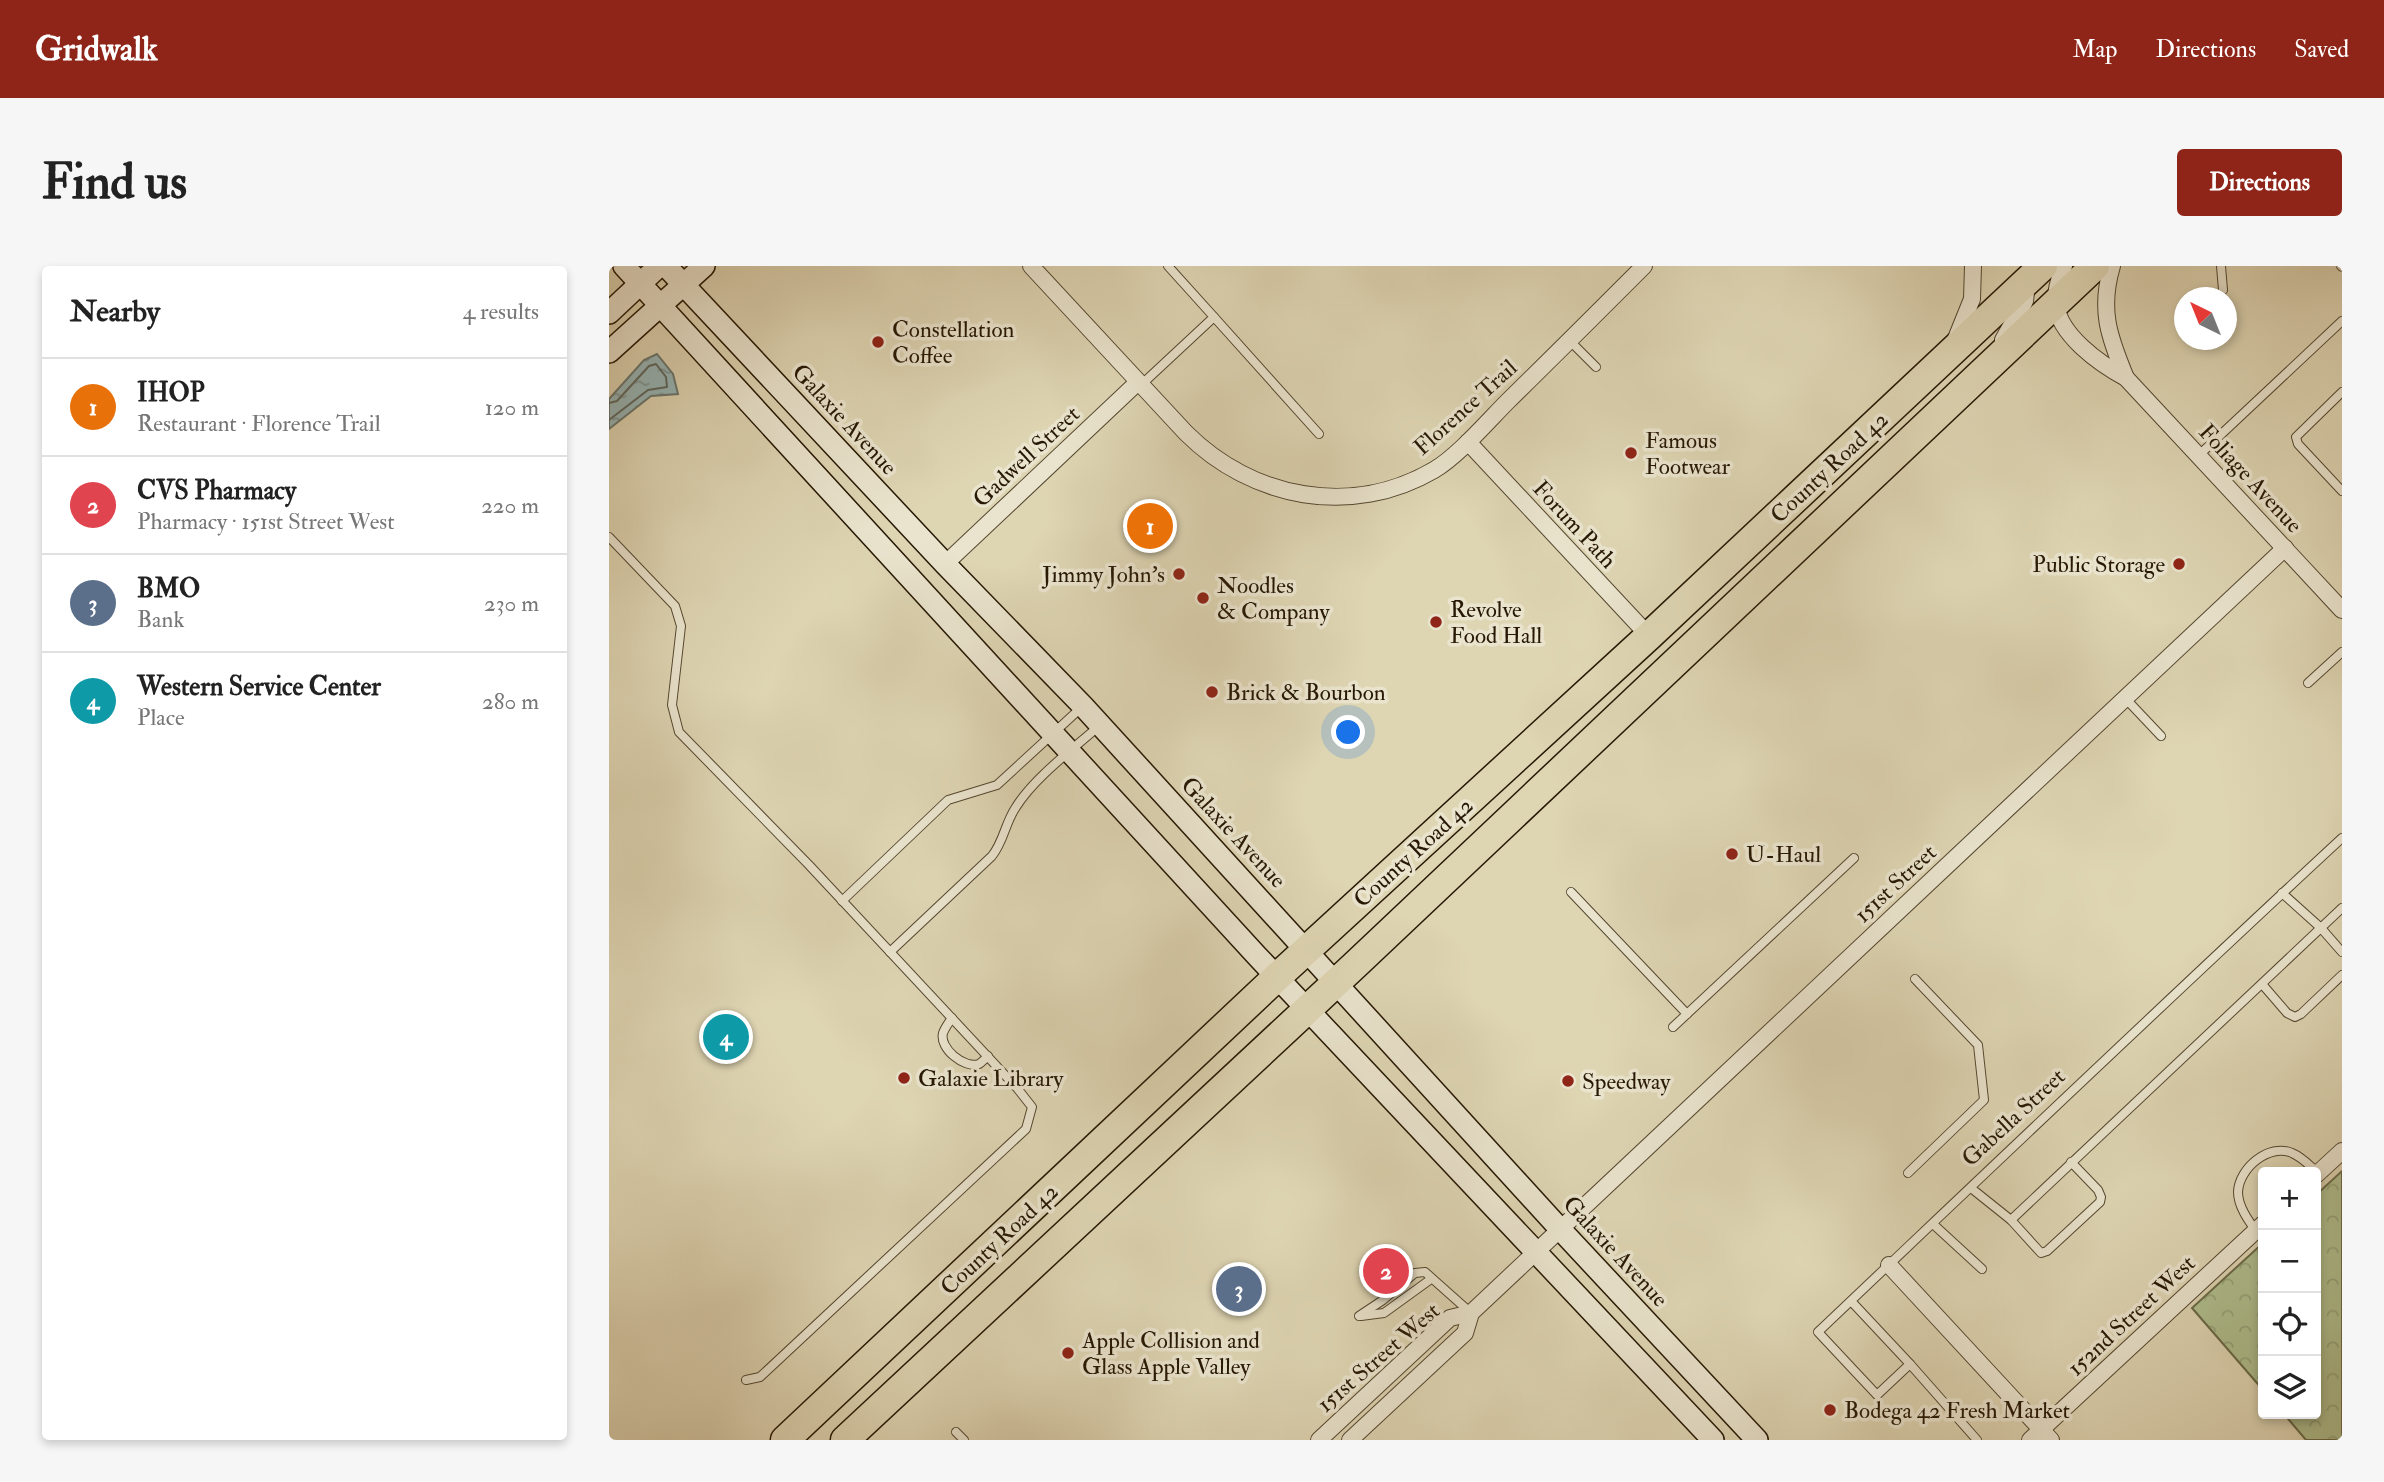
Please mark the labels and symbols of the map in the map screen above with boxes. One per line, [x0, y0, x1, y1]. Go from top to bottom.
north arrow [2174, 287, 2237, 350]
place label: Constellation Coffee [892, 315, 1015, 370]
marker: Constellation Coffee [870, 334, 886, 350]
street label: Florence Trail [1407, 353, 1523, 461]
street label: Galaxie Avenue [786, 358, 904, 481]
street label: Gadwell Street [967, 399, 1086, 513]
street label: County Road 42 [1764, 405, 1894, 529]
street label: Foliage Avenue [2193, 418, 2309, 539]
place label: Famous Footwear [1645, 426, 1731, 481]
marker: Famous Footwear [1623, 445, 1639, 461]
street label: Forum Path [1527, 474, 1623, 574]
pin: 1 [1127, 500, 1173, 552]
place label: Public Storage [2032, 550, 2165, 579]
marker: Public Storage [2171, 556, 2187, 572]
place label: Jimmy John's [1041, 560, 1165, 589]
marker: Jimmy John's [1171, 566, 1187, 582]
place label: Noodles & Company [1217, 571, 1330, 627]
marker: Noodles & Company [1195, 590, 1211, 606]
place label: Revolve Food Hall [1450, 595, 1542, 650]
marker: Revolve Food Hall [1428, 614, 1444, 630]
place label: Brick & Bourbon [1226, 678, 1386, 707]
marker: Brick & Bourbon [1204, 684, 1220, 700]
your location [1331, 715, 1365, 749]
street label: Galaxie Avenue [1175, 771, 1293, 894]
street label: County Road 42 [1348, 791, 1479, 914]
street label: 151st Street [1848, 838, 1943, 929]
place label: U-Haul [1746, 840, 1821, 869]
marker: U-Haul [1724, 846, 1740, 862]
pin: 4 [703, 1011, 749, 1063]
street label: Gabella Street [1955, 1062, 2071, 1173]
place label: Galaxie Library [918, 1064, 1064, 1093]
place label: Speedway [1582, 1067, 1671, 1097]
marker: Galaxie Library [896, 1070, 912, 1086]
marker: Speedway [1560, 1073, 1576, 1089]
street label: County Road 42 [934, 1177, 1064, 1301]
street label: Galaxie Avenue [1557, 1190, 1675, 1313]
pin: 2 [1363, 1245, 1409, 1297]
street label: 152nd Street West [2061, 1249, 2201, 1382]
pin: 3 [1216, 1263, 1262, 1315]
street label: 151st Street West [1311, 1296, 1446, 1419]
place label: Apple Collision and Glass Apple Valley [1081, 1326, 1260, 1382]
marker: Apple Collision and Glass Apple Valley [1060, 1345, 1076, 1361]
place label: Bodega 42 Fresh Market [1844, 1396, 2070, 1425]
marker: Bodega 42 Fresh Market [1822, 1402, 1838, 1418]

